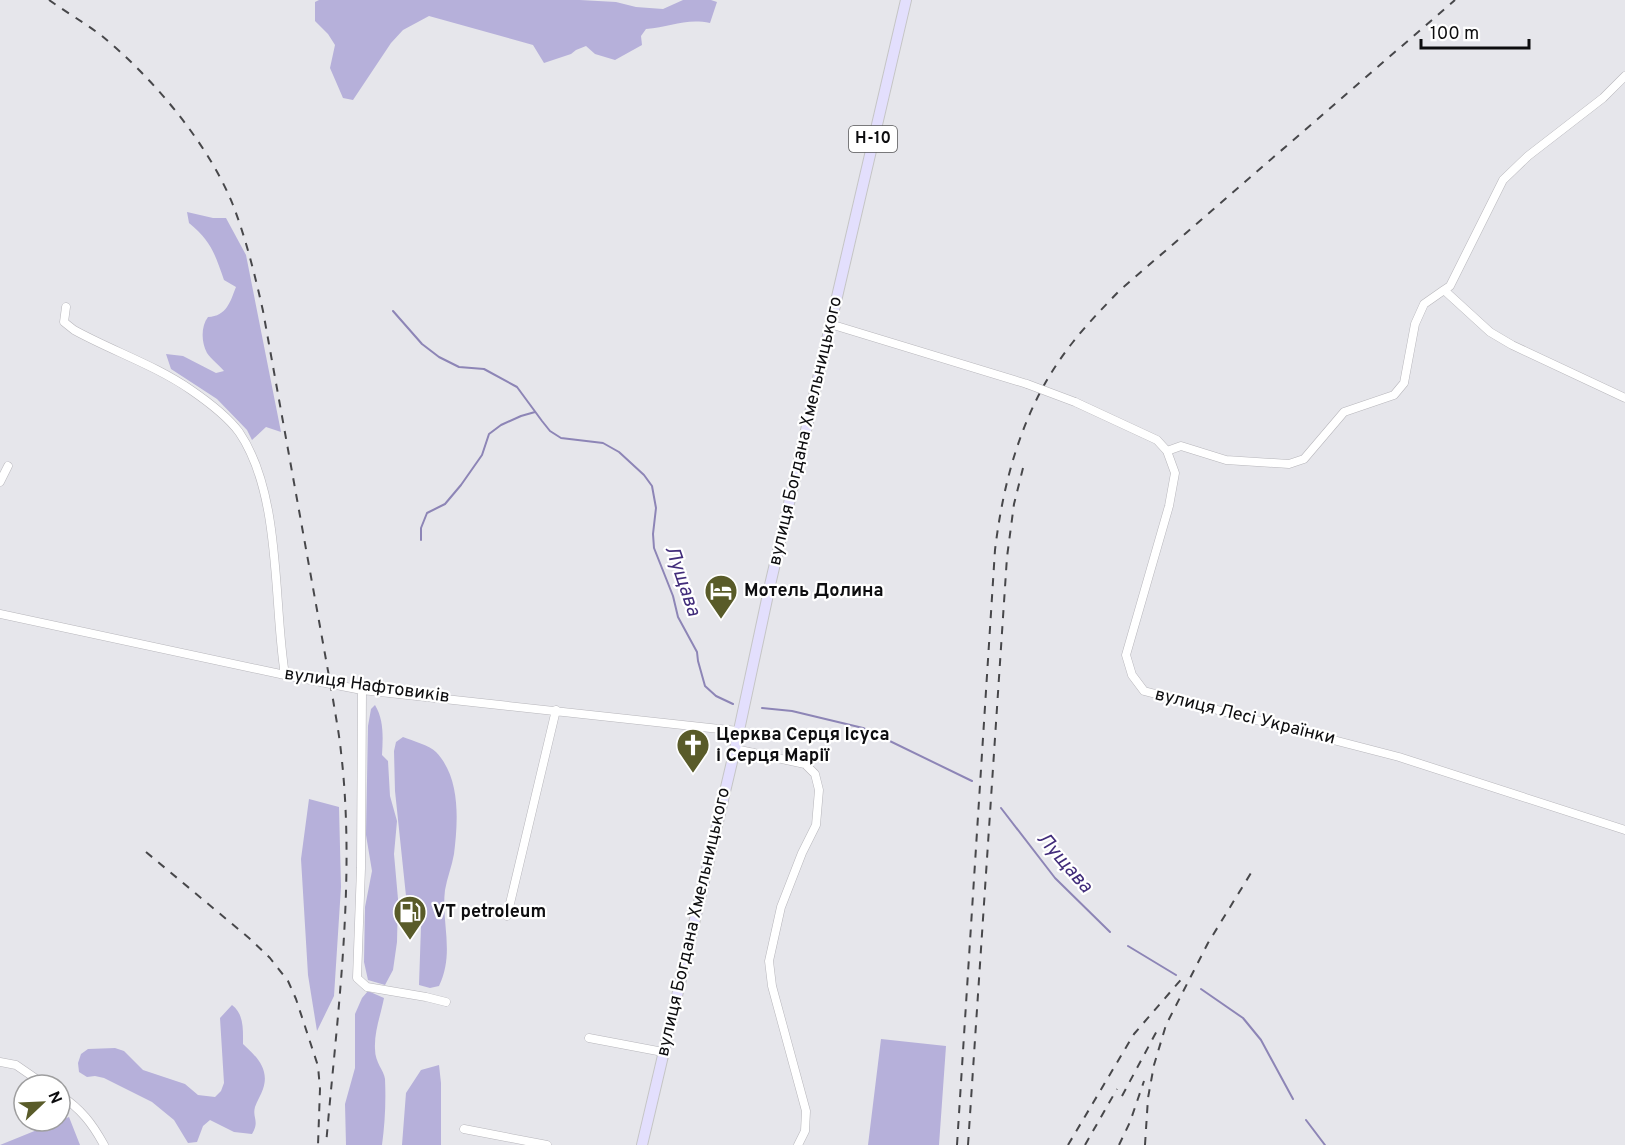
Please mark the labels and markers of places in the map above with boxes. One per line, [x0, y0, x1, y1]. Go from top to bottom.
hotel icon: Мотель Долина [703, 573, 739, 620]
place label: Мотель Долина [744, 580, 884, 603]
place label: Церква Серця Ісуса і Серця Марії [716, 724, 889, 768]
church icon: Церква Серця Ісуса і Серця Марії [675, 727, 711, 774]
fuel station icon: VT petroleum [392, 894, 428, 941]
place label: VT petroleum [433, 901, 546, 924]

